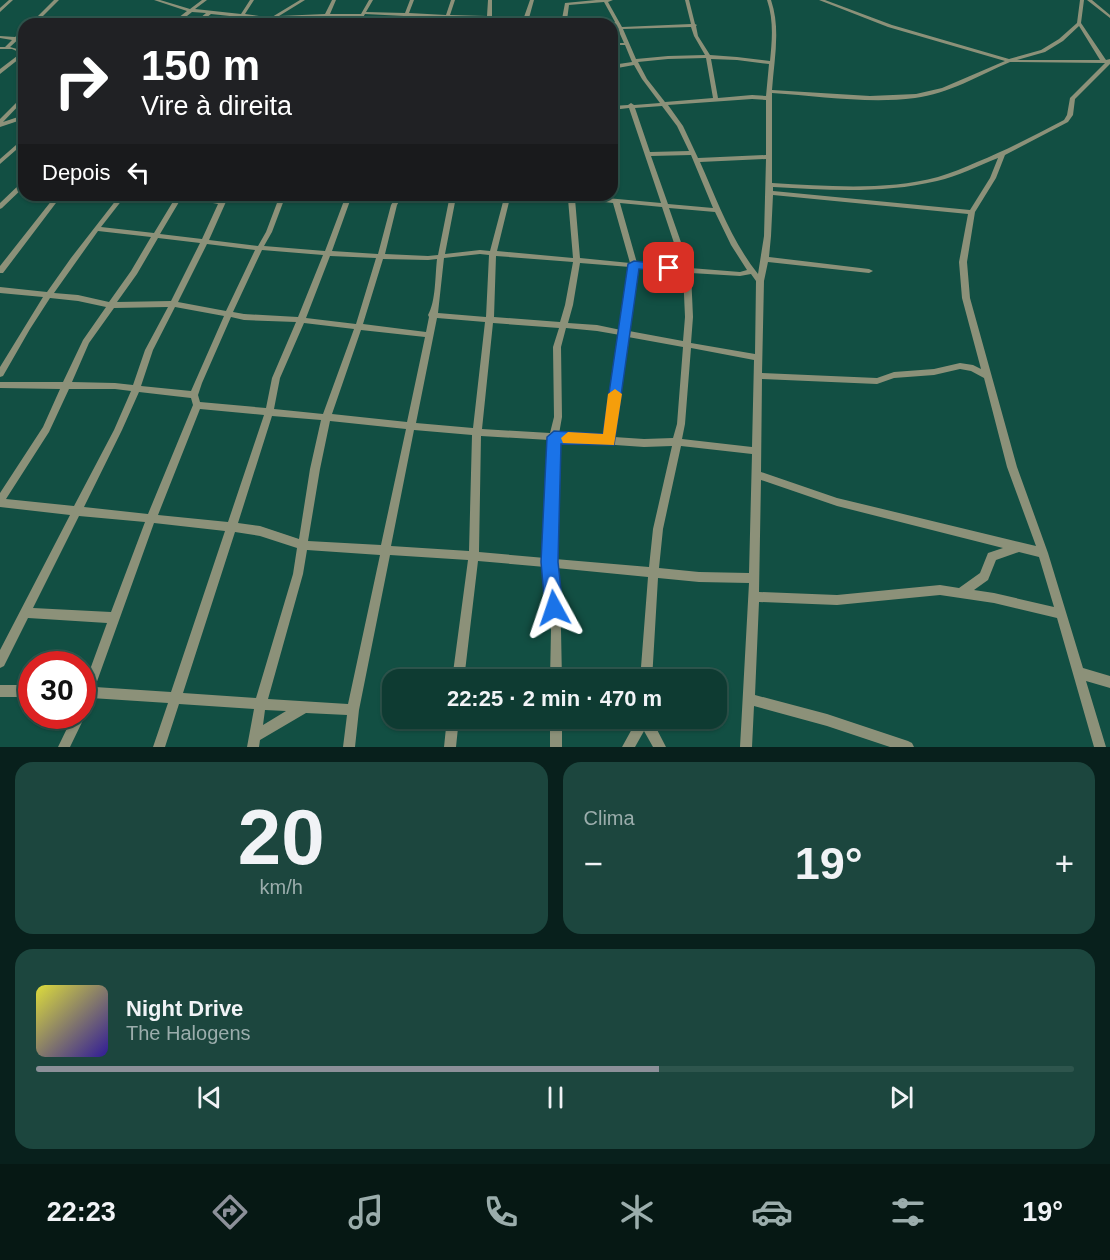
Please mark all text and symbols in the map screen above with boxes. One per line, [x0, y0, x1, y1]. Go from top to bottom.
icon: right [42, 42, 120, 120]
text: 150 m [141, 42, 260, 89]
text: Vire à direita [141, 91, 292, 121]
icon: left [122, 156, 155, 189]
text: Depois [42, 160, 110, 185]
pin [643, 242, 694, 293]
icon: arrive [652, 251, 685, 284]
position arrow [522, 576, 586, 640]
speed limit sign: 30 [18, 651, 96, 729]
text: 22:25 · 2 min · 470 m [447, 686, 662, 711]
text: 20 [238, 793, 325, 881]
text: Clima [584, 807, 635, 829]
text: 19° [795, 838, 863, 889]
text: − [584, 845, 603, 882]
text: + [1055, 845, 1074, 882]
text: km/h [260, 876, 303, 898]
text: Night Drive [126, 996, 243, 1021]
text: The Halogens [126, 1022, 251, 1044]
icon: previous [193, 1081, 226, 1114]
icon: pause [539, 1081, 572, 1114]
icon: next [885, 1081, 918, 1114]
icon: directions [209, 1191, 251, 1233]
icon: music [345, 1191, 387, 1233]
icon: phone [480, 1191, 522, 1233]
icon: climate [616, 1191, 658, 1233]
icon: car [751, 1191, 793, 1233]
icon: filters [887, 1191, 929, 1233]
text: 22:23 [47, 1197, 116, 1227]
text: 19° [1022, 1197, 1063, 1227]

